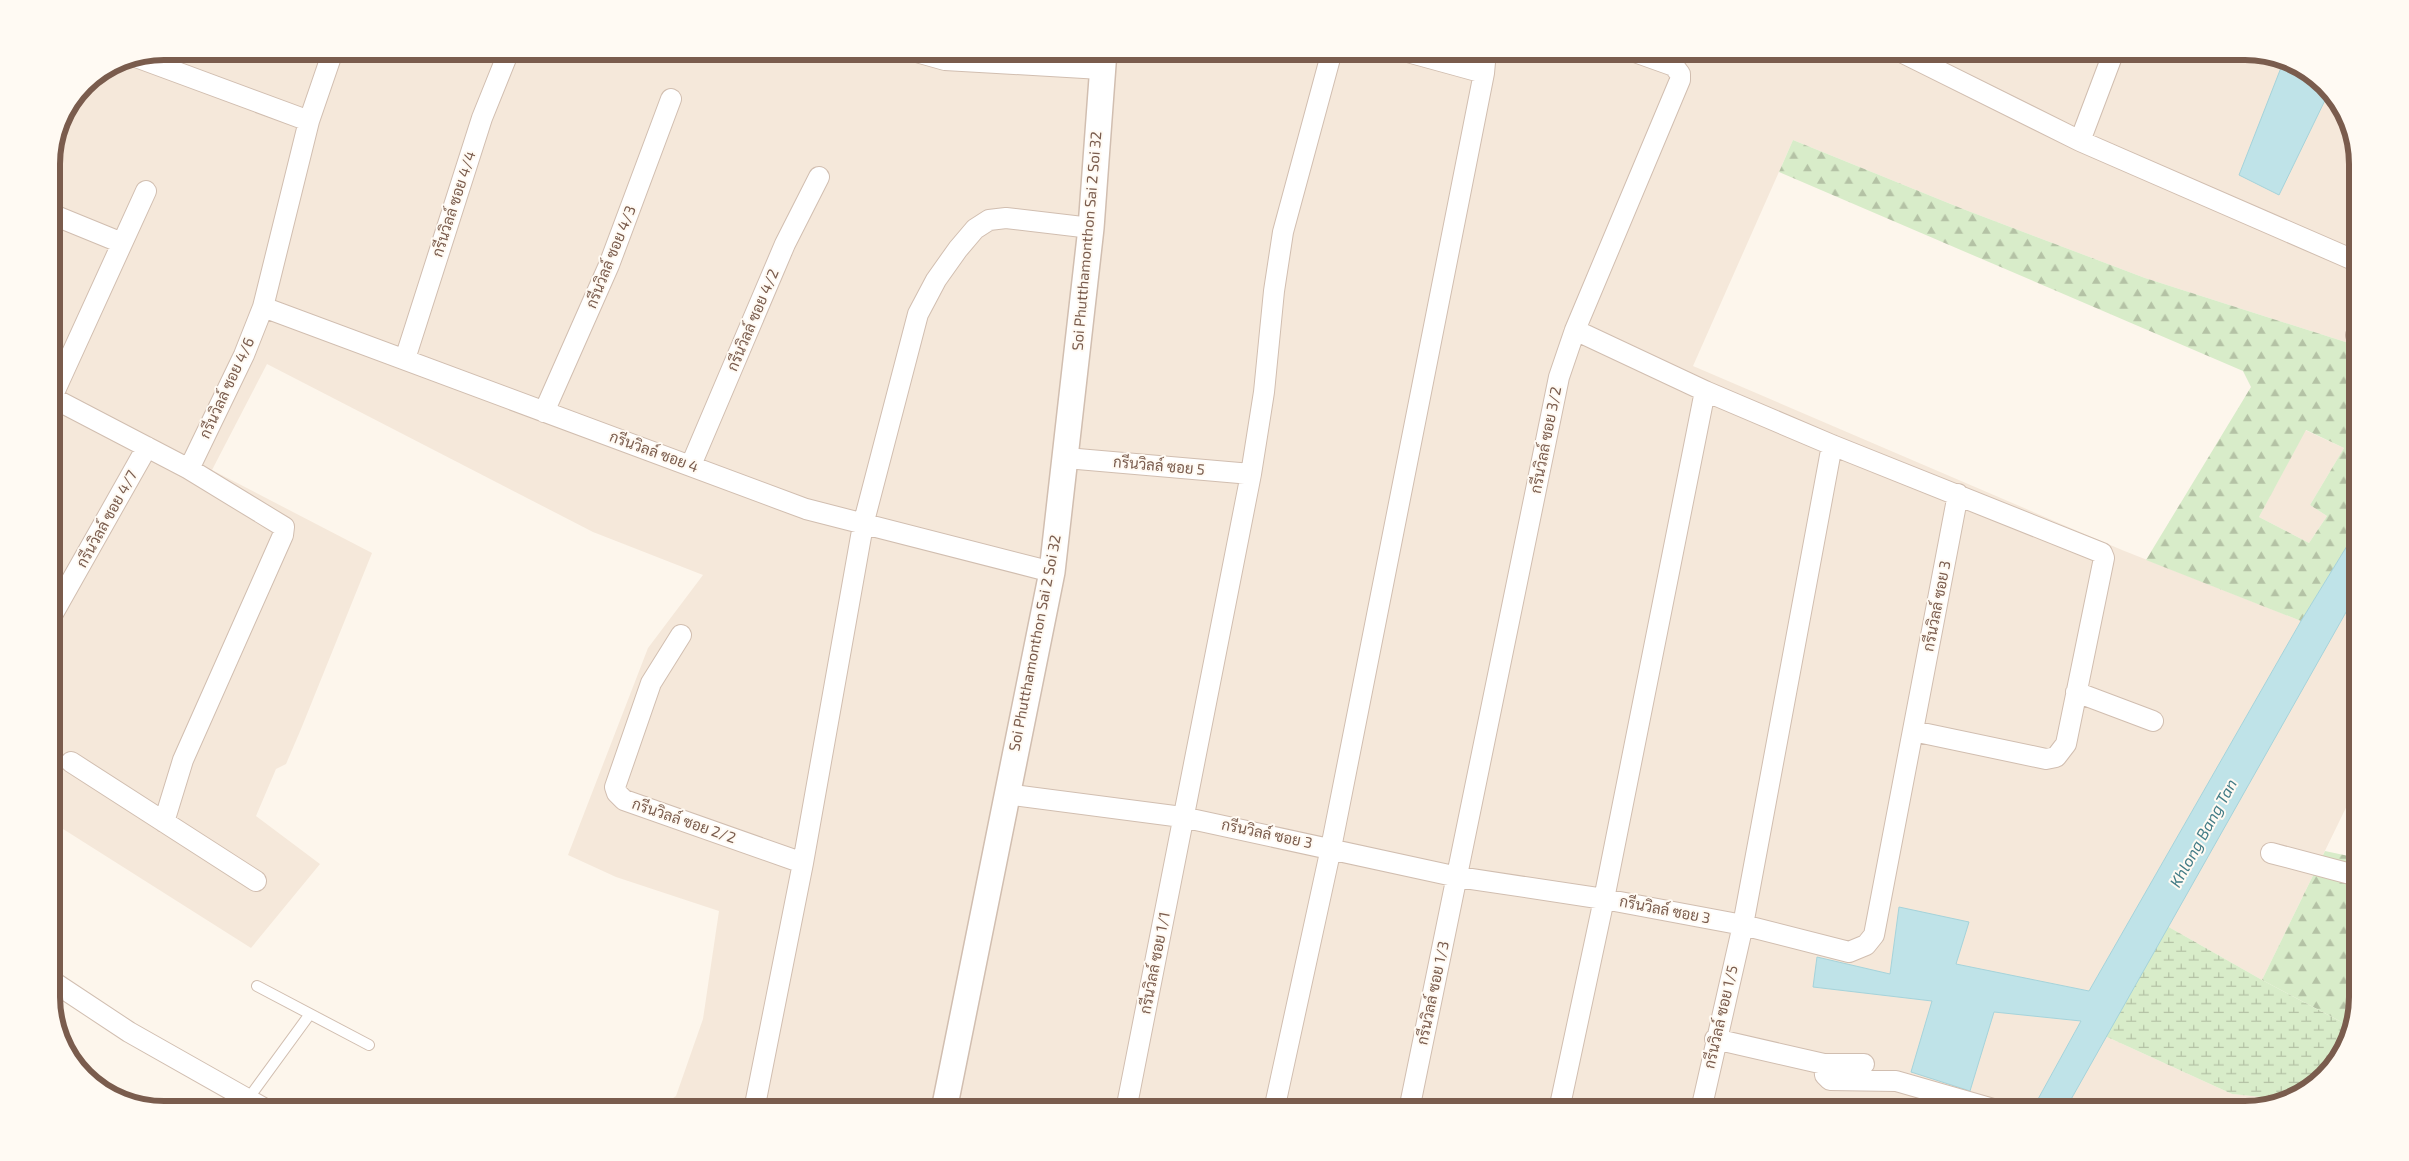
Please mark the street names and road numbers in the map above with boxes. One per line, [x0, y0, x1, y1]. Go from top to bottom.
street label: Soi Phutthamonthon Sai 2 Soi 32 [1067, 130, 1105, 351]
street label: กรีนวิลล์ ซอย 4/4 [427, 149, 479, 259]
street label: กรีนวิลล์ ซอย 4/3 [581, 203, 639, 311]
street label: กรีนวิลล์ ซอย 4/2 [722, 266, 782, 373]
street label: กรีนวิลล์ ซอย 4/6 [195, 334, 257, 441]
street label: กรีนวิลล์ ซอย 3/2 [1526, 385, 1564, 495]
street label: กรีนวิลล์ ซอย 4 [608, 427, 701, 475]
street label: กรีนวิลล์ ซอย 5 [1113, 452, 1206, 478]
street label: กรีนวิลล์ ซอย 4/7 [72, 466, 140, 570]
street label: Soi Phutthamonthon Sai 2 Soi 32 [1004, 533, 1064, 753]
street label: กรีนวิลล์ ซอย 3 [1918, 559, 1954, 653]
street label: กรีนวิลล์ ซอย 2/2 [630, 794, 739, 846]
street label: กรีนวิลล์ ซอย 3 [1220, 815, 1314, 851]
street label: กรีนวิลล์ ซอย 3 [1618, 891, 1712, 927]
street label: กรีนวิลล์ ซอย 1/1 [1135, 910, 1173, 1015]
street label: กรีนวิลล์ ซอย 1/3 [1412, 939, 1452, 1046]
street label: กรีนวิลล์ ซอย 1/5 [1699, 963, 1741, 1070]

